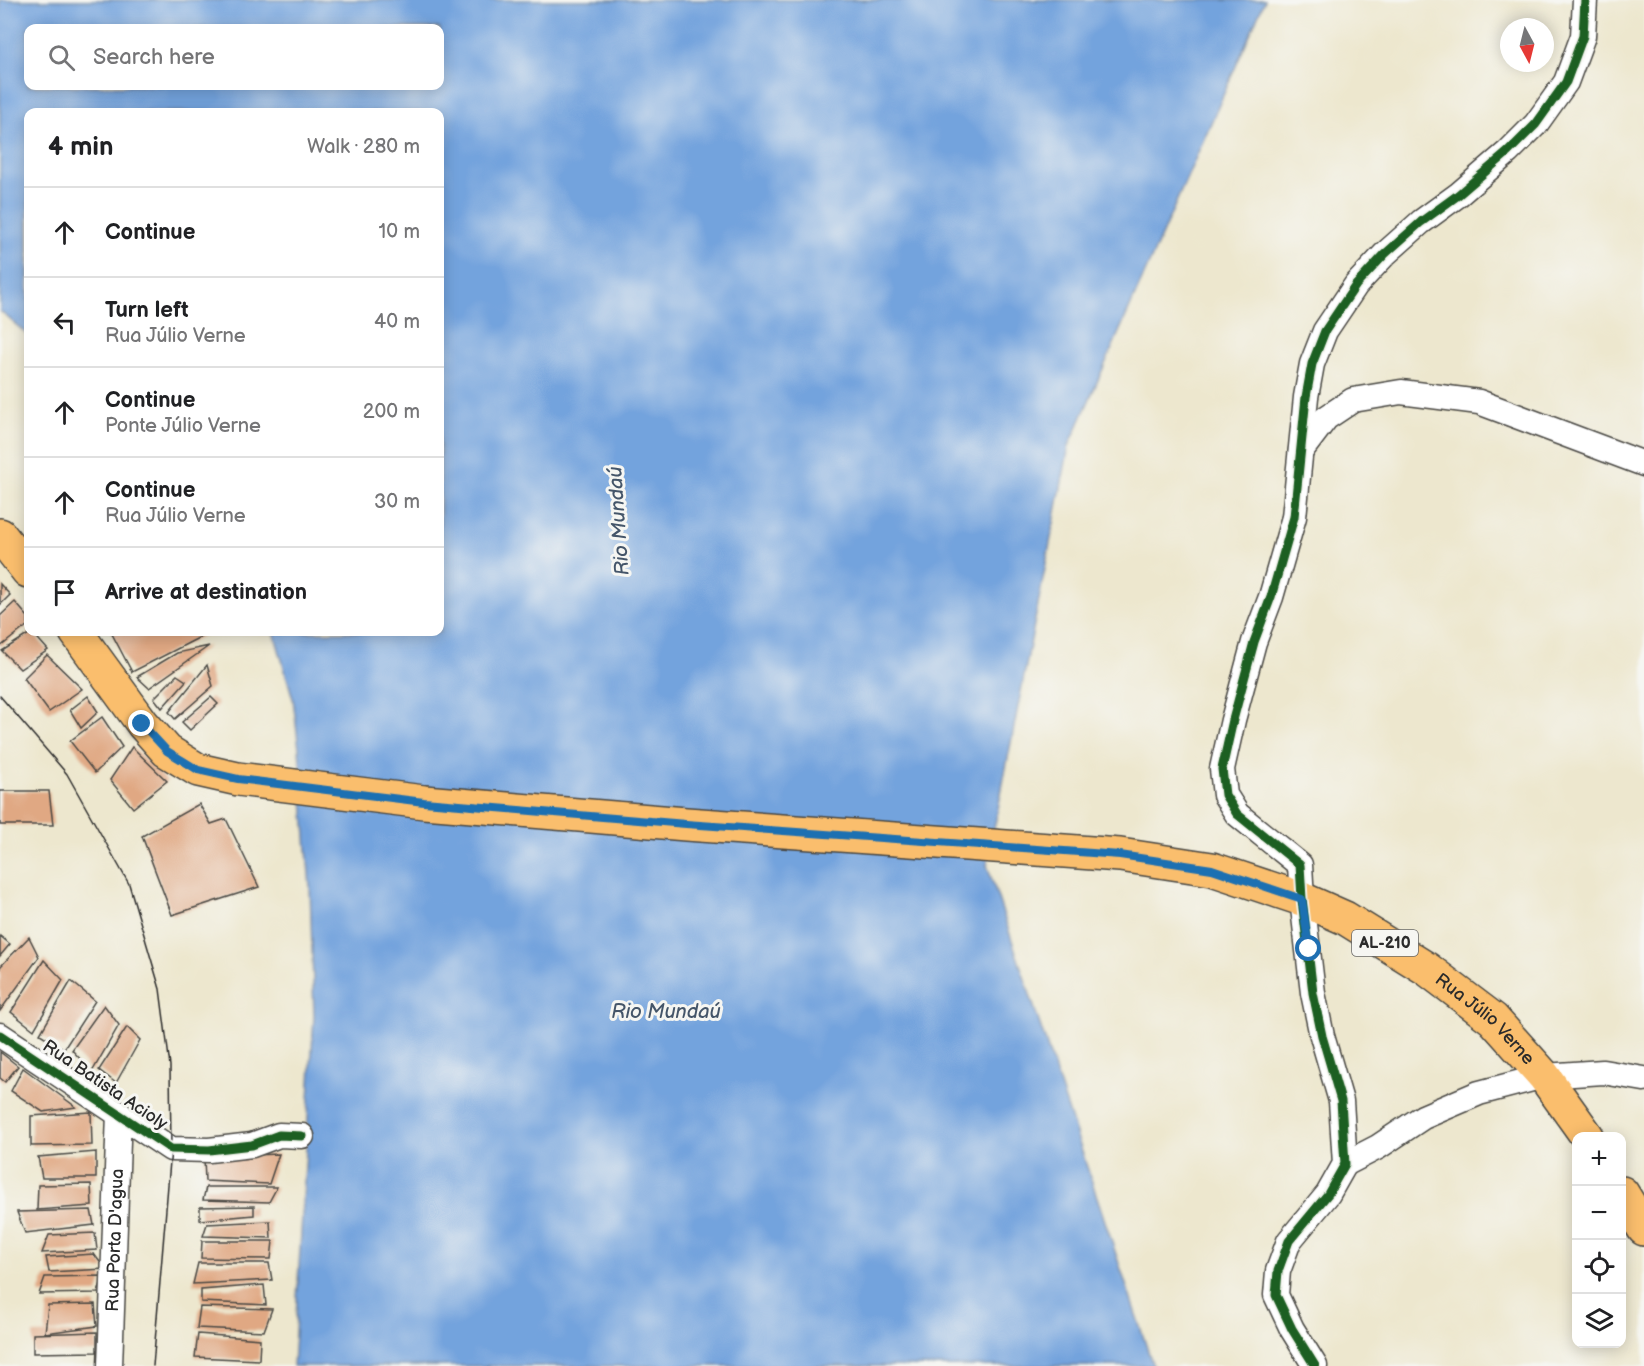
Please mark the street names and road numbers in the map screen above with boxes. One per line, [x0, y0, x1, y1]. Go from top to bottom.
road number: AL-210 [1352, 930, 1418, 956]
street label: Rua Júlio Verne [1431, 969, 1539, 1069]
street label: Rua Batista Acioly [39, 1036, 172, 1135]
street label: Rua Porta D'agua [101, 1168, 128, 1312]

